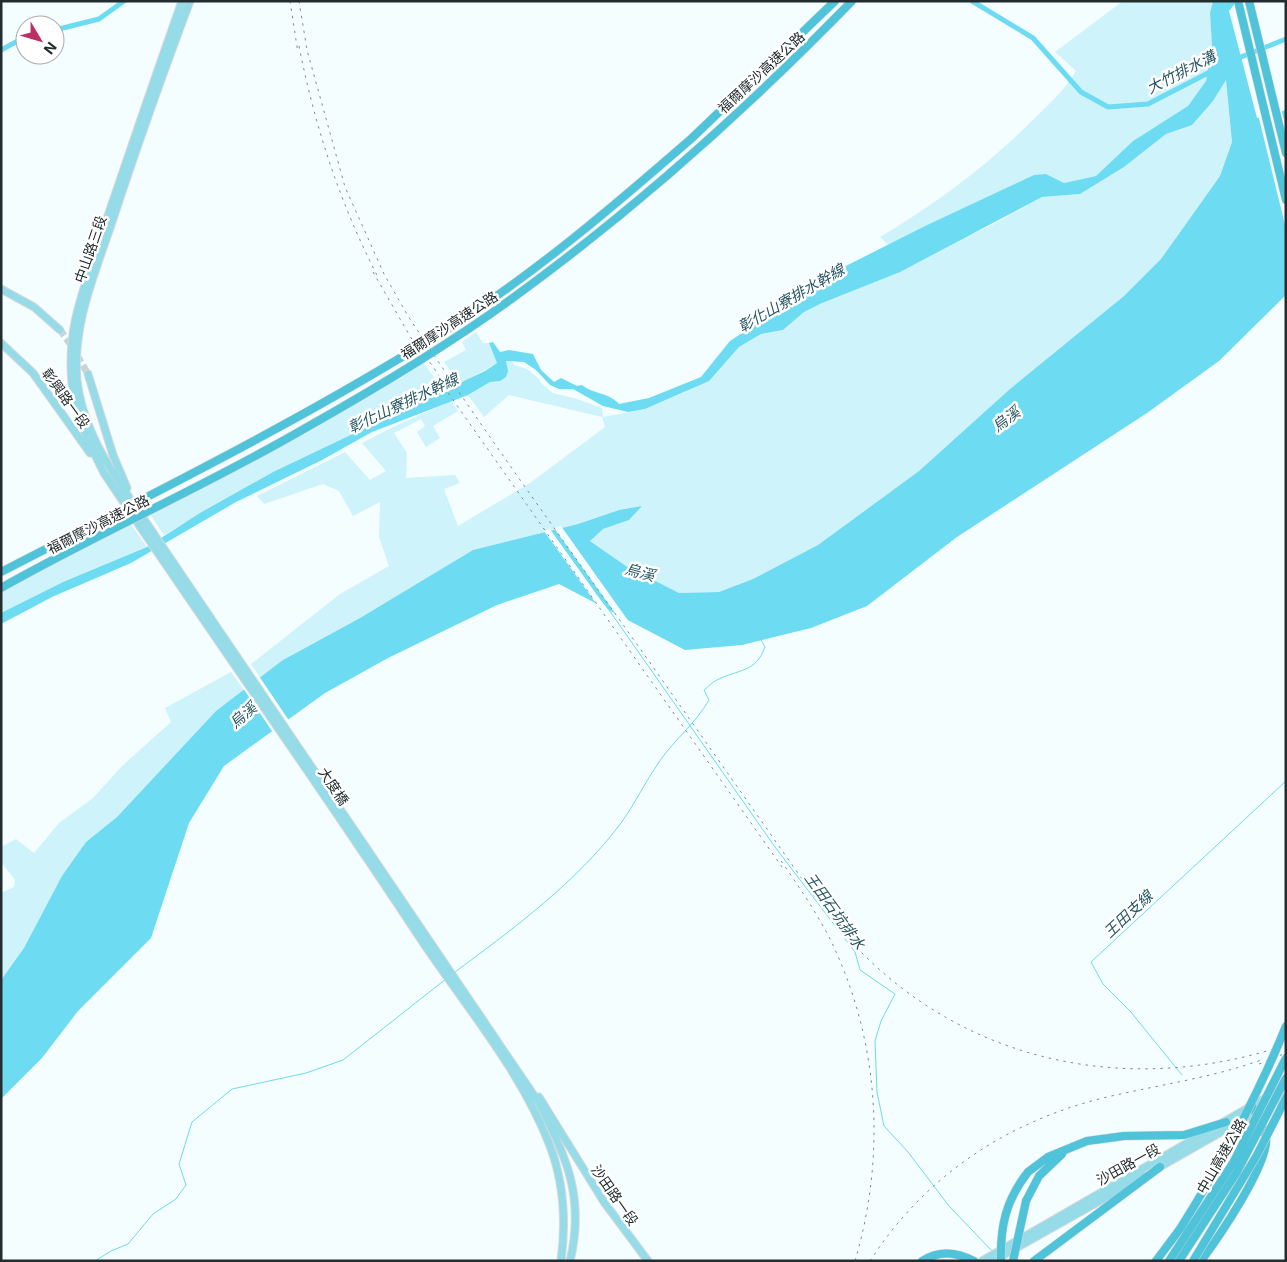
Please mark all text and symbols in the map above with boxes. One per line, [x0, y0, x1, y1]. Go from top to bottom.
north arrow [15, 15, 65, 65]
street label: 福爾摩沙高速公路 [714, 28, 808, 116]
text: N [41, 39, 61, 58]
water label: 大竹排水溝 [1143, 46, 1221, 97]
street label: 中山路三段 [71, 213, 109, 285]
water label: 彰化山寮排水幹線 [734, 259, 849, 336]
street label: 福爾摩沙高速公路 [397, 287, 501, 363]
street label: 彰興路一段 [39, 365, 93, 431]
water label: 彰化山寮排水幹線 [345, 368, 463, 437]
water label: 烏溪 [988, 401, 1025, 436]
street label: 福爾摩沙高速公路 [44, 491, 152, 557]
water label: 烏溪 [623, 559, 659, 586]
water label: 烏溪 [225, 697, 262, 732]
street label: 大度橋 [315, 764, 353, 808]
water label: 王田石坑排水 [801, 869, 870, 954]
water label: 王田支線 [1100, 885, 1158, 941]
street label: 中山高速公路 [1193, 1115, 1249, 1197]
street label: 沙田路一段 [1093, 1140, 1163, 1188]
street label: 沙田路一段 [588, 1161, 642, 1229]

